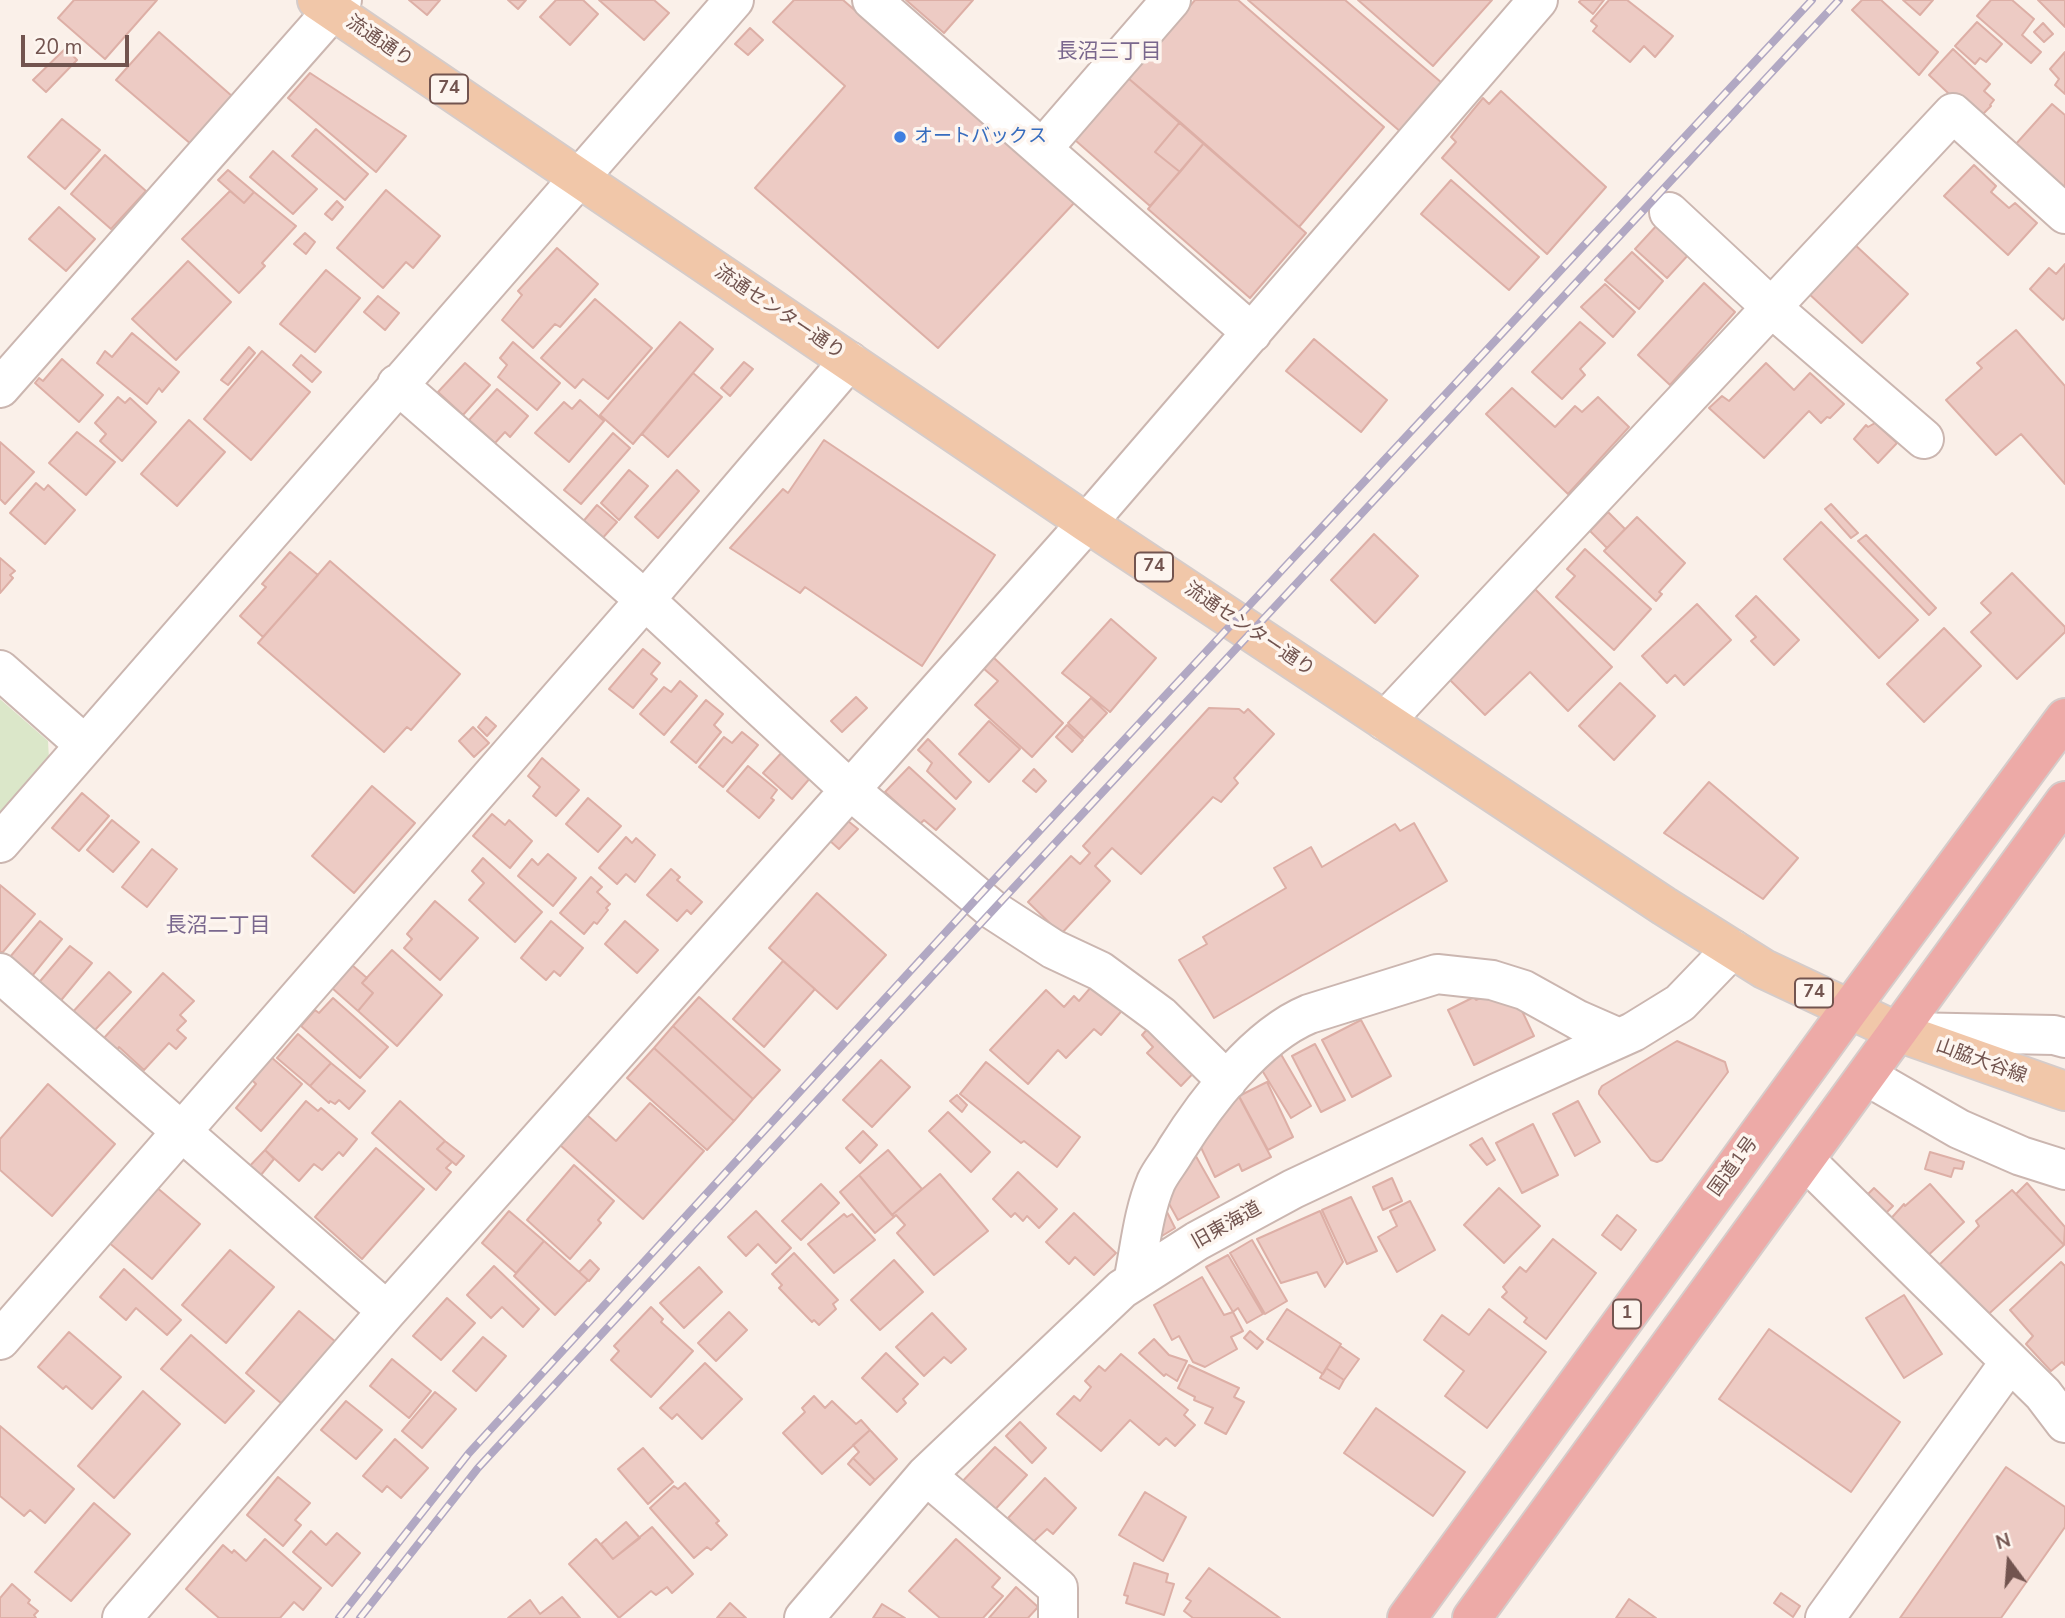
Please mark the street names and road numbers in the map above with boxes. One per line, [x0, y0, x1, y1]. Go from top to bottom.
street label: 流通通り [341, 11, 417, 73]
road number: 74 [430, 74, 468, 104]
street label: 流通センター通り [710, 261, 848, 365]
road number: 74 [1135, 552, 1173, 582]
street label: 流通センター通り [1180, 578, 1318, 682]
road number: 74 [1795, 978, 1833, 1008]
street label: 山脇大谷線 [1932, 1035, 2030, 1089]
street label: 国道1号 [1705, 1133, 1763, 1201]
street label: 旧東海道 [1188, 1198, 1266, 1254]
road number: 1 [1613, 1300, 1641, 1329]

